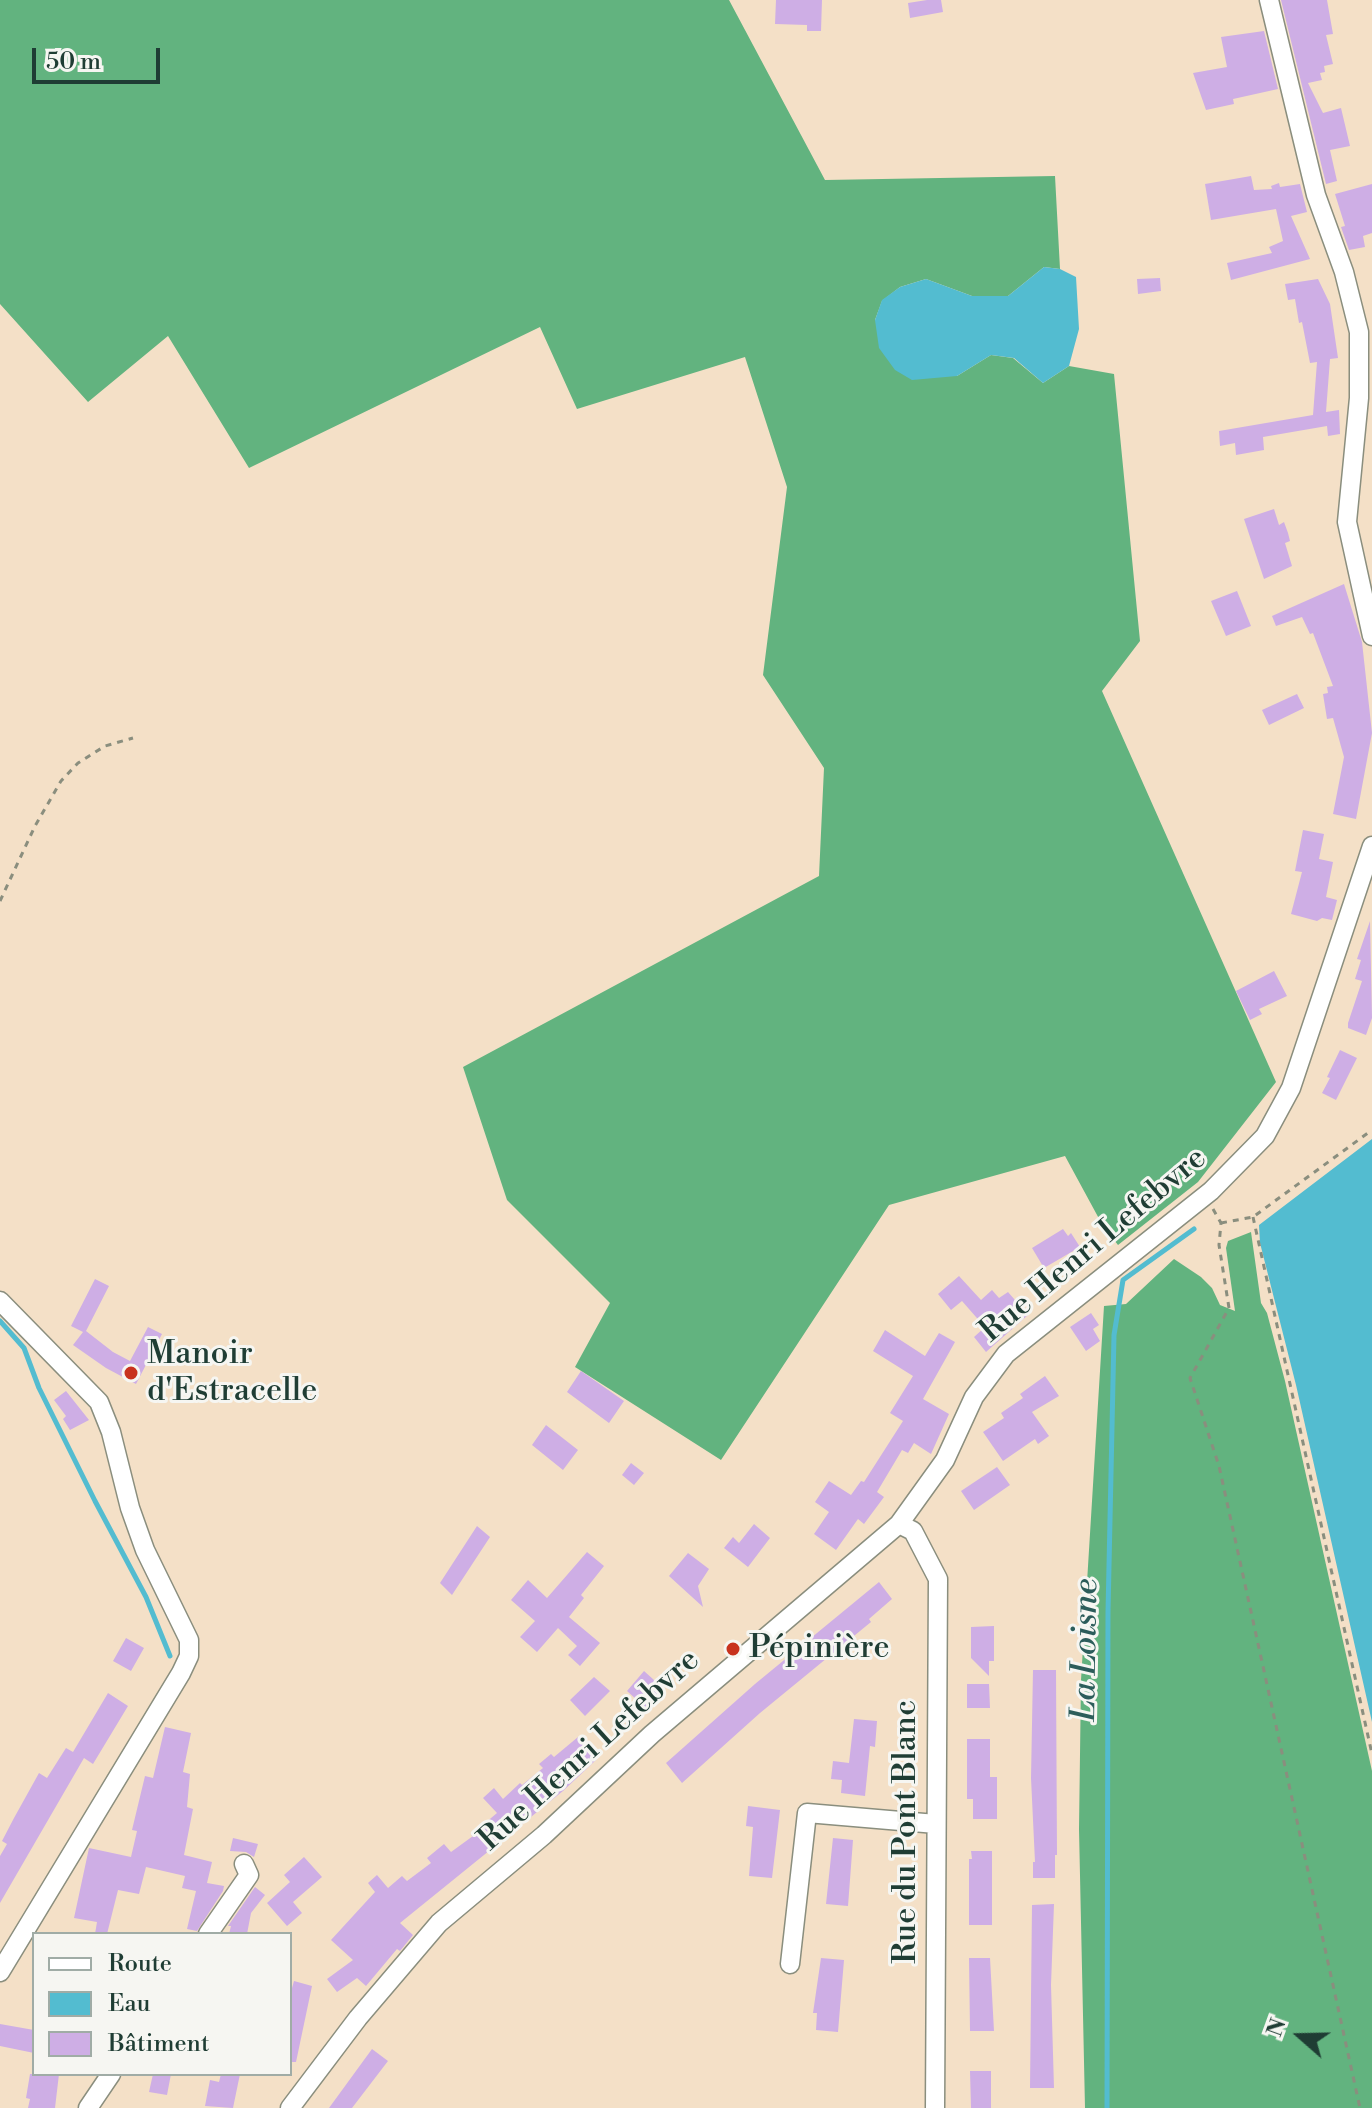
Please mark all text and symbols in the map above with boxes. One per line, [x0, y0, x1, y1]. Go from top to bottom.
scale bar [36, 32, 164, 82]
text: 50 m [46, 47, 101, 77]
street label: Rue Henri Lefebvre [973, 1140, 1215, 1352]
place label: Manoir d'Estracelle [147, 1336, 317, 1411]
marker: Manoir d'Estracelle [122, 1364, 140, 1382]
water label: La Loisne [1065, 1578, 1109, 1722]
place label: Pépinière [749, 1630, 890, 1668]
marker: Pépinière [724, 1640, 742, 1658]
street label: Rue Henri Lefebvre [472, 1642, 708, 1860]
street label: Rue du Pont Blanc [888, 1700, 926, 1964]
legend [32, 1932, 292, 2076]
text: Route [108, 1949, 172, 1979]
text: Eau [108, 1989, 150, 2019]
north arrow [1260, 1996, 1340, 2076]
text: N [1261, 2015, 1293, 2040]
text: Bâtiment [108, 2029, 209, 2059]

